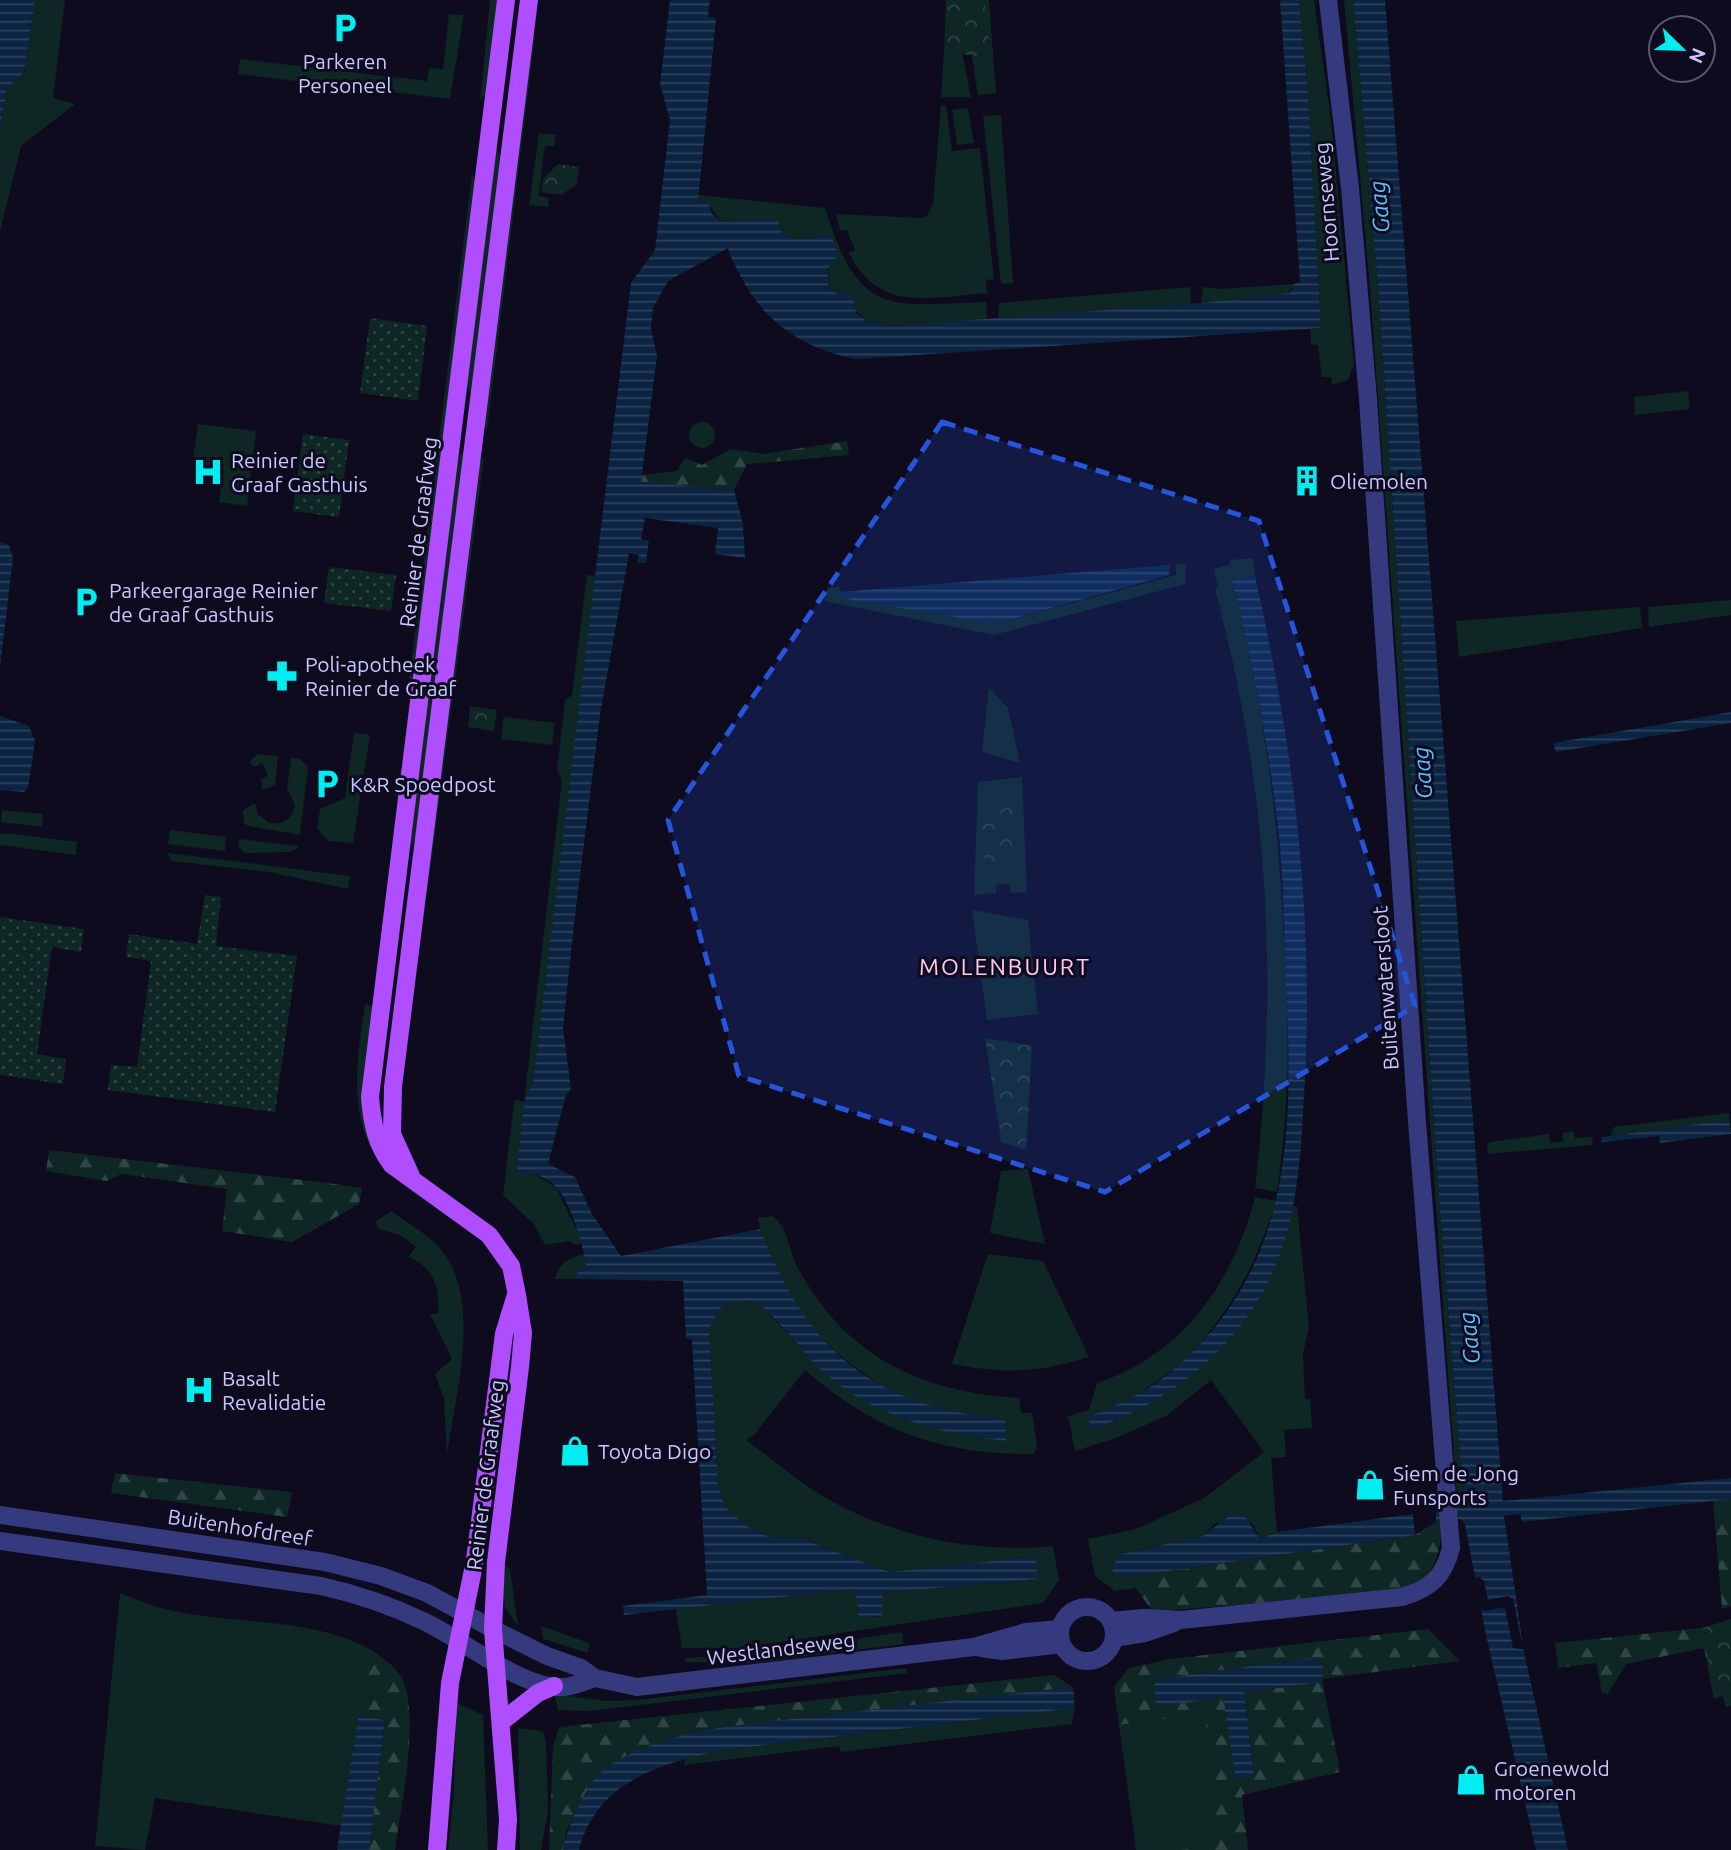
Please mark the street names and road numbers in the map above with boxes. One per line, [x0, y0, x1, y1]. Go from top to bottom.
street label: Hoornseweg [1309, 141, 1343, 263]
street label: Reinier de Graafweg [394, 435, 442, 629]
street label: Buitenwatersloot [1367, 905, 1403, 1071]
street label: Reinier de Graafweg [461, 1378, 509, 1572]
street label: Buitenhofdreef [166, 1504, 315, 1550]
street label: Westlandseweg [705, 1627, 857, 1669]

